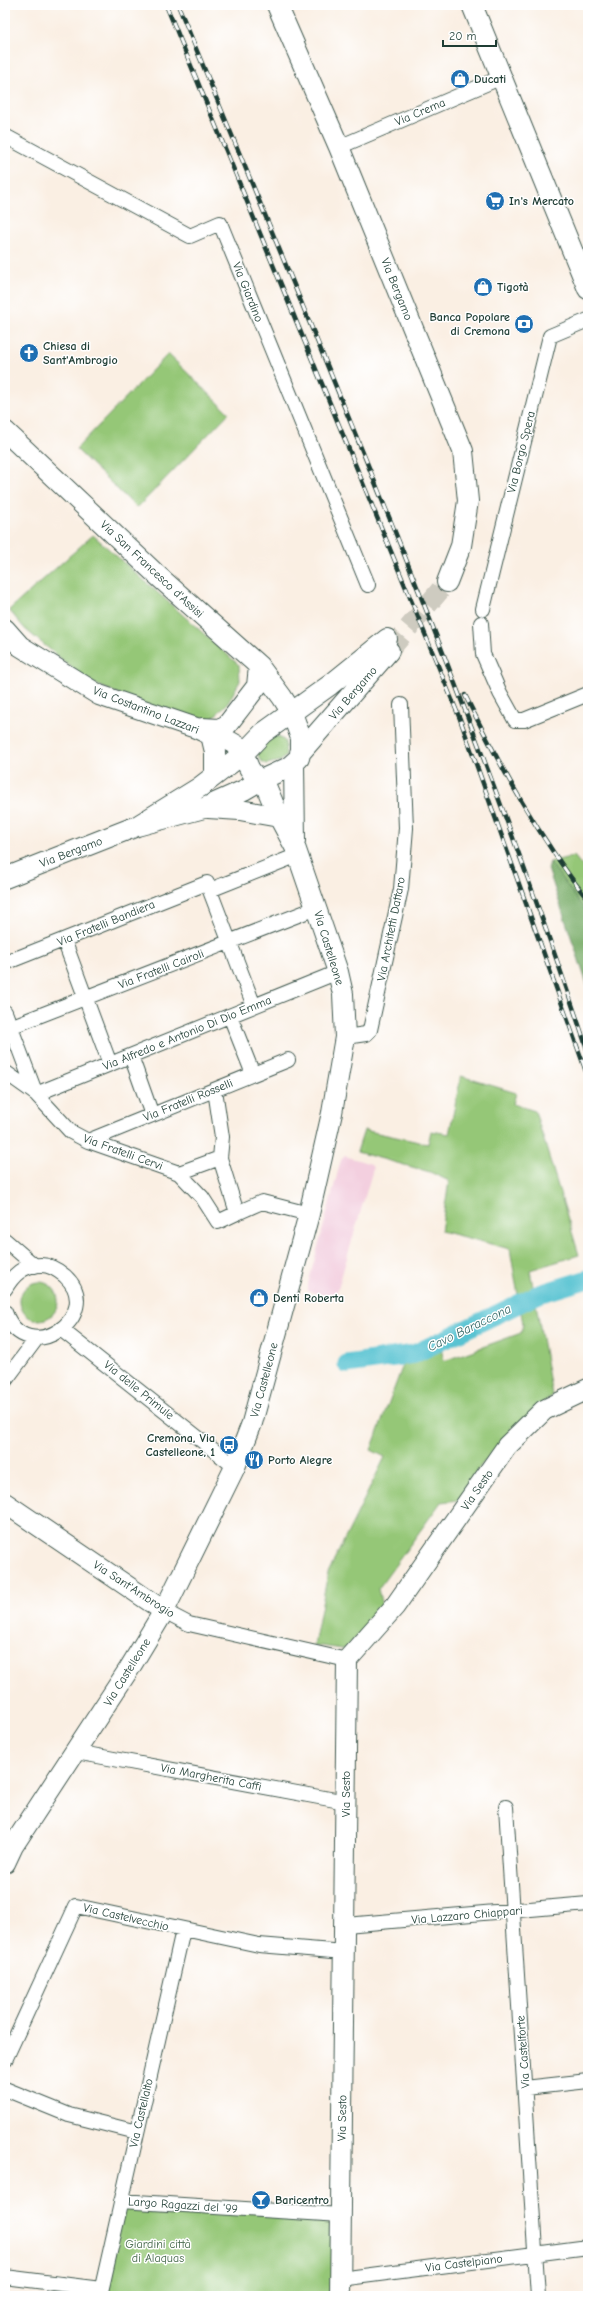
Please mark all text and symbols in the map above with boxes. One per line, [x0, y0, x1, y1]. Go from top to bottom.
scale bar [443, 22, 496, 48]
text: 20 m [449, 29, 477, 43]
shop icon: Ducati [449, 68, 471, 90]
place label: Ducati [474, 72, 506, 86]
street label: Via Crema [393, 95, 447, 129]
supermarket icon: In's Mercato [484, 190, 506, 212]
place label: In's Mercato [509, 194, 574, 208]
street label: Via Bergamo [378, 256, 416, 322]
street label: Via Giardino [230, 260, 266, 324]
shop icon: Tigotà [472, 276, 494, 298]
place label: Tigotà [497, 280, 529, 294]
place label: Banca Popolare di Cremona [429, 310, 510, 338]
bank icon: Banca Popolare di Cremona [513, 313, 535, 335]
place label: Chiesa di Sant'Ambrogio [43, 339, 118, 367]
church icon: Chiesa di Sant'Ambrogio [18, 342, 40, 364]
street label: Via Borgo Spera [504, 410, 538, 494]
street label: Via San Francesco d'Assisi [97, 517, 207, 621]
street label: Via Bergamo [326, 663, 380, 723]
street label: Via Costantino Lazzari [91, 683, 201, 737]
street label: Via Bergamo [38, 834, 104, 870]
street label: Via Architetti Dattaro [374, 876, 408, 982]
street label: Via Fratelli Bandiera [55, 897, 157, 949]
street label: Via Castelleone [311, 909, 347, 987]
street label: Via Fratelli Cairoli [116, 946, 206, 992]
street label: Via Alfredo e Antonio Di Dio Emma [101, 993, 273, 1073]
street label: Via Fratelli Rosselli [141, 1076, 235, 1124]
street label: Via Fratelli Cervi [81, 1131, 165, 1173]
shop icon: Denti Roberta [248, 1287, 270, 1309]
place label: Denti Roberta [273, 1291, 344, 1305]
water label: Cavo Baraccona [425, 1301, 514, 1354]
street label: Via Castelleone [247, 1341, 281, 1419]
street label: Via delle Primule [101, 1358, 177, 1422]
place label: Cremona, Via Castelleone, 1 [146, 1431, 215, 1459]
bus stop icon: Cremona, Via Castelleone, 1 [218, 1434, 240, 1456]
restaurant icon: Porto Alegre [243, 1449, 265, 1471]
place label: Porto Alegre [268, 1453, 332, 1467]
street label: Via Sesto [458, 1467, 496, 1513]
street label: Via Sant'Ambrogio [91, 1557, 177, 1621]
street label: Via Castelleone [101, 1636, 153, 1708]
street label: Via Margherita Caffi [159, 1760, 263, 1794]
street label: Via Sesto [339, 1771, 353, 1817]
street label: Via Castelvecchio [82, 1900, 170, 1934]
street label: Via Lazzaro Chiappari [411, 1903, 523, 1927]
street label: Via Castelforte [513, 2015, 533, 2089]
street label: Via Castellalto [126, 2077, 156, 2149]
street label: Via Sesto [335, 2095, 349, 2141]
bar icon: Baricentro [250, 2189, 272, 2211]
place label: Baricentro [275, 2193, 329, 2207]
street label: Largo Ragazzi del '99 [128, 2194, 238, 2216]
park label: Giardini città di Alaquas [125, 2237, 191, 2265]
street label: Via Castelpiano [424, 2251, 504, 2275]

